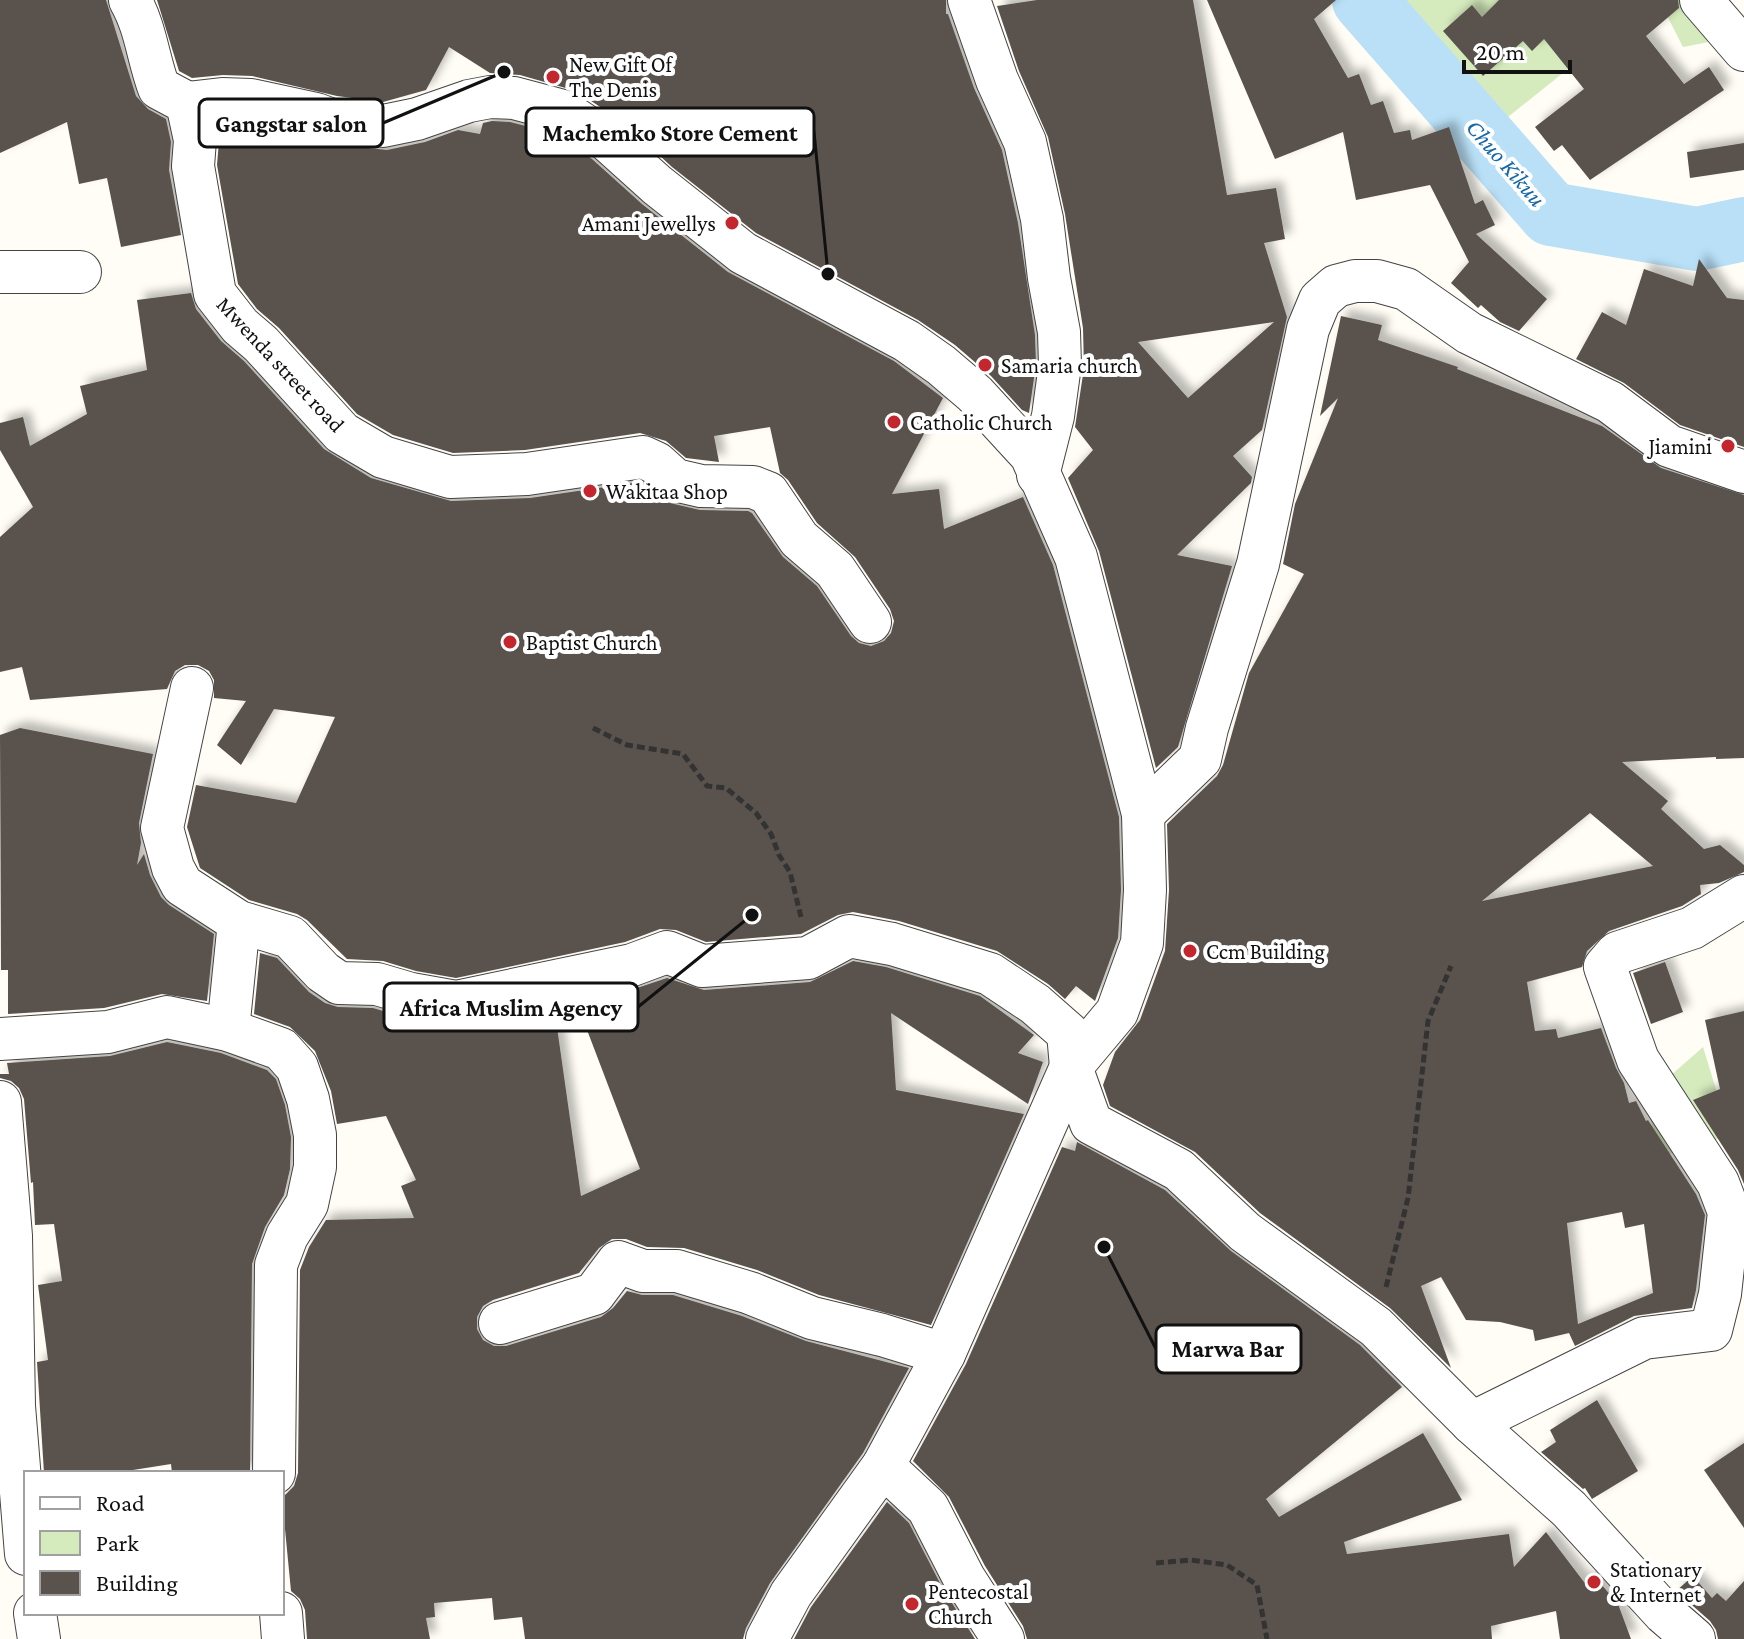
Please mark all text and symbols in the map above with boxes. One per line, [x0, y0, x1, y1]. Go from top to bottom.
scale bar [1464, 24, 1570, 74]
text: 20 m [1476, 38, 1525, 65]
place label: New Gift Of The Denis [569, 52, 674, 102]
marker: New Gift Of The Denis [544, 68, 562, 86]
callout: Gangstar salon [199, 99, 383, 147]
callout: Machemko Store Cement [526, 108, 814, 156]
text: Gangstar salon [215, 110, 367, 137]
water label: Chuo Kikuu [1461, 114, 1552, 212]
text: Machemko Store Cement [542, 119, 798, 146]
place label: Amani Jewellys [582, 211, 716, 236]
marker: Amani Jewellys [723, 214, 741, 232]
street label: Mwenda street road [212, 292, 350, 437]
place label: Samaria church [1001, 353, 1138, 378]
marker: Samaria church [976, 356, 994, 374]
place label: Catholic Church [910, 410, 1053, 435]
marker: Catholic Church [885, 413, 903, 431]
place label: Jiamini [1646, 434, 1712, 459]
marker: Jiamini [1719, 437, 1737, 455]
place label: Wakitaa Shop [606, 479, 728, 504]
marker: Wakitaa Shop [581, 482, 599, 500]
place label: Baptist Church [526, 630, 658, 655]
marker: Baptist Church [501, 633, 519, 651]
place label: Ccm Building [1206, 939, 1325, 964]
marker: Ccm Building [1181, 942, 1199, 960]
callout: Africa Muslim Agency [384, 983, 638, 1031]
text: Africa Muslim Agency [399, 994, 622, 1021]
callout: Marwa Bar [1156, 1325, 1301, 1373]
text: Marwa Bar [1172, 1335, 1285, 1362]
legend [24, 1471, 284, 1615]
text: Road [96, 1489, 145, 1516]
text: Park [96, 1529, 139, 1556]
place label: Stationary & Internet [1610, 1557, 1702, 1607]
text: Building [96, 1569, 178, 1596]
marker: Stationary & Internet [1585, 1573, 1603, 1591]
place label: Pentecostal Church [928, 1579, 1029, 1629]
marker: Pentecostal Church [903, 1595, 921, 1613]

